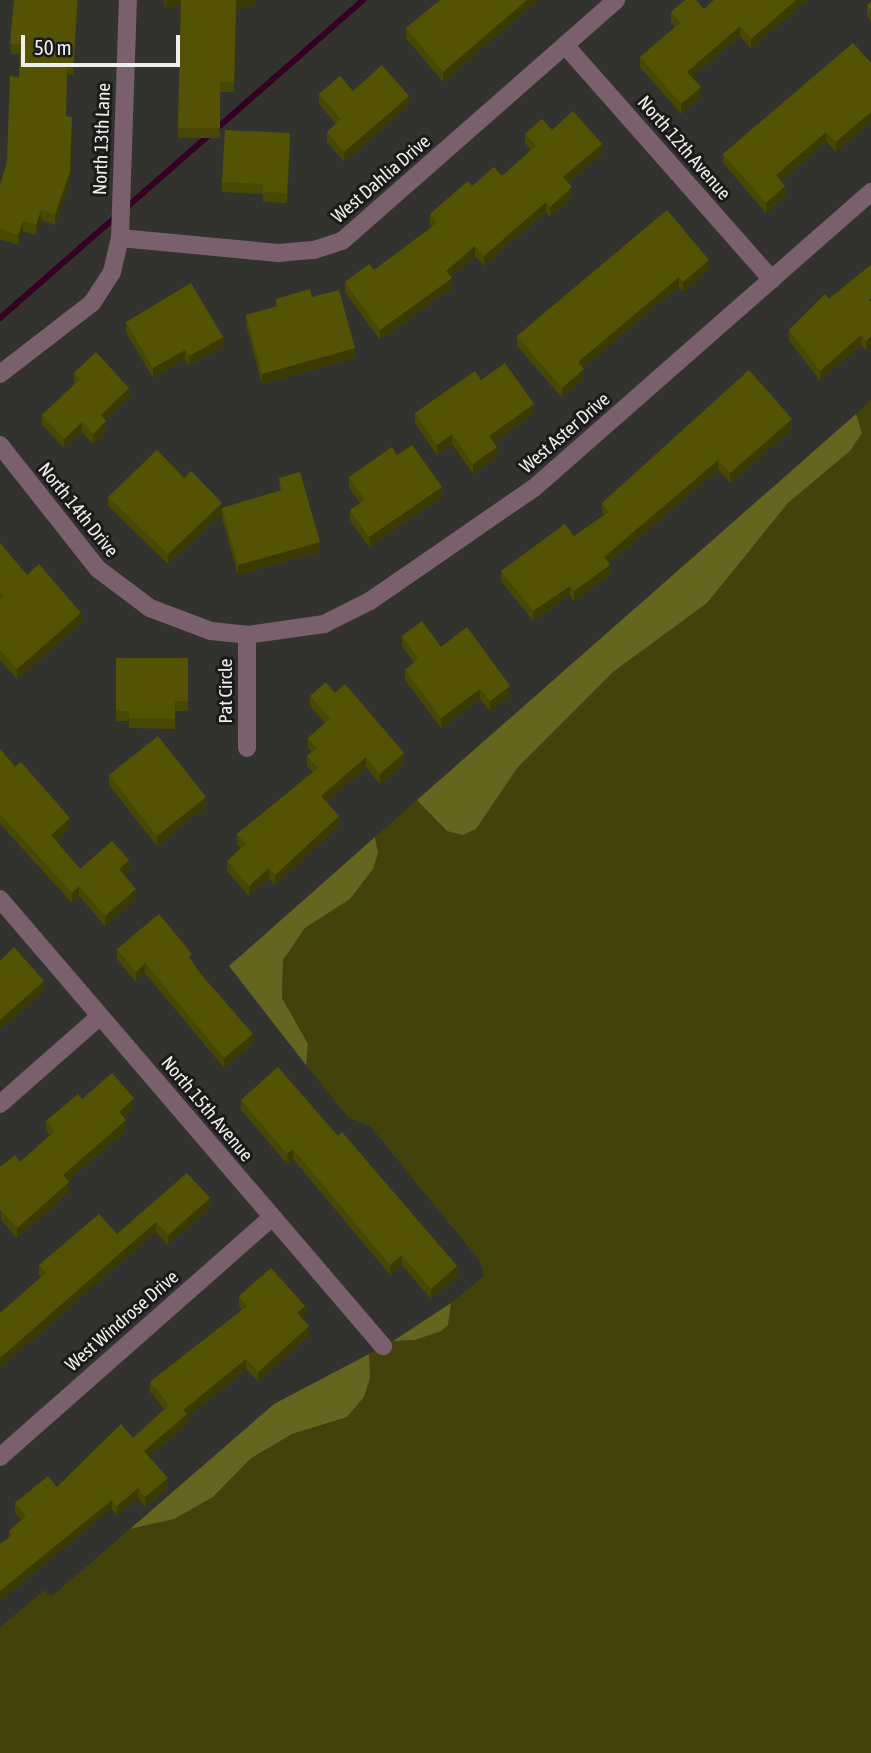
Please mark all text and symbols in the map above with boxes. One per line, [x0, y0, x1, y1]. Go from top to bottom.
scale bar [24, 21, 184, 65]
text: 50 m [34, 35, 72, 59]
street label: North 13th Lane [89, 83, 115, 195]
street label: North 12th Avenue [633, 91, 735, 205]
street label: West Dahlia Drive [327, 130, 435, 228]
street label: West Aster Drive [515, 388, 615, 478]
street label: North 14th Drive [33, 458, 123, 562]
street label: Pat Circle [215, 659, 237, 723]
street label: North 15th Avenue [156, 1052, 258, 1166]
street label: West Windrose Drive [61, 1266, 183, 1376]

